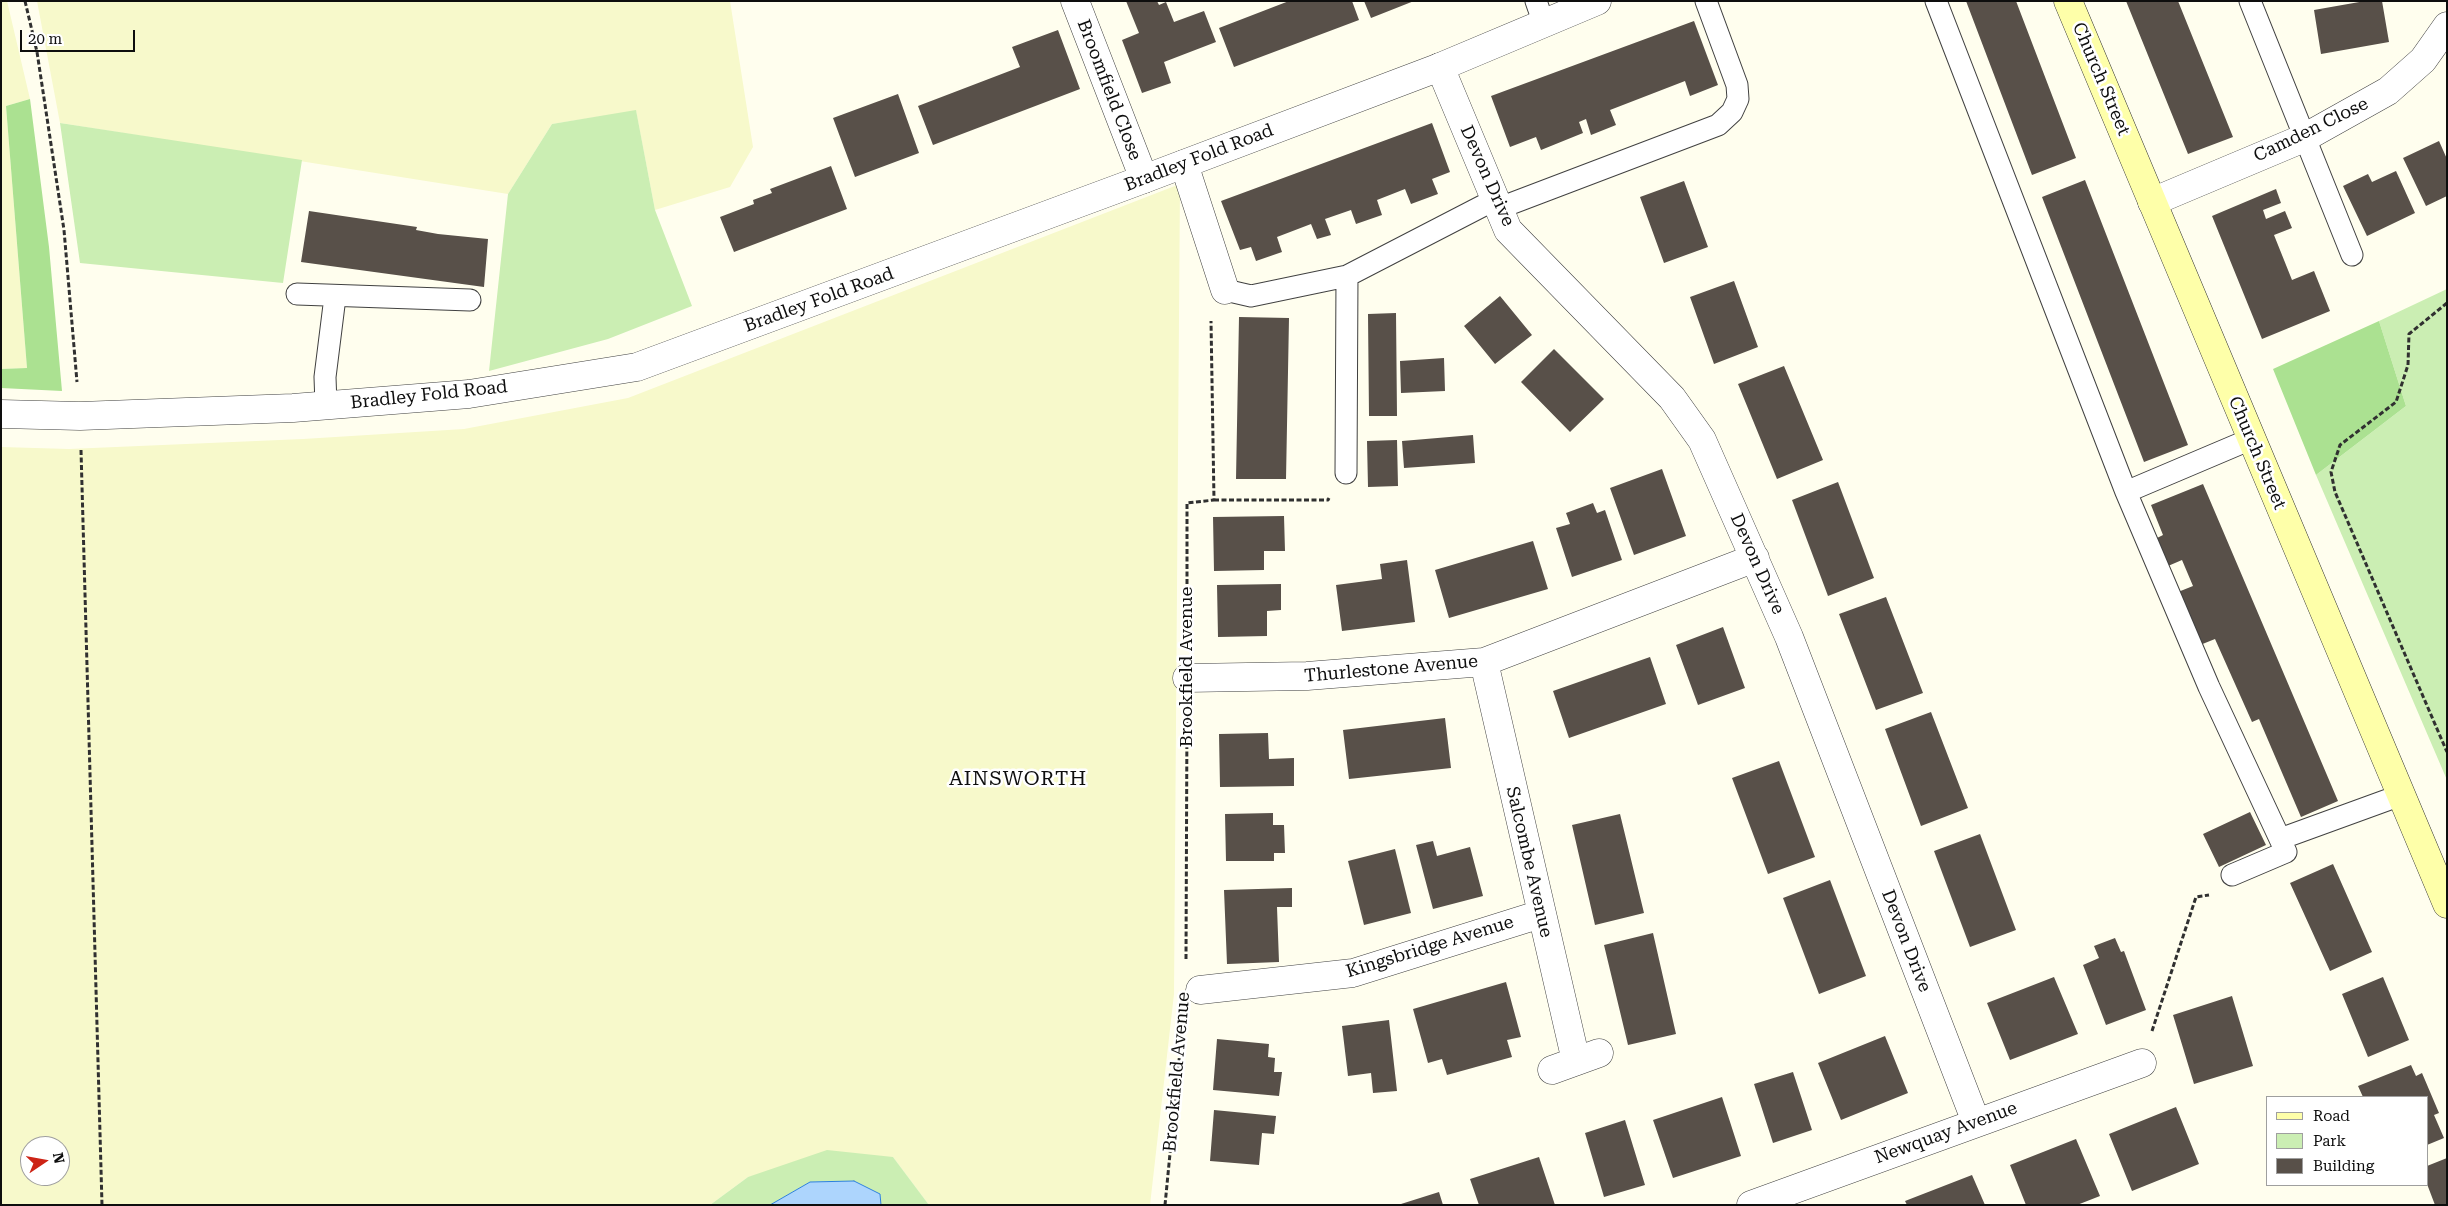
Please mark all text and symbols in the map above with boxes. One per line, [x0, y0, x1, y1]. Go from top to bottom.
street label: Broomfield Close [1072, 17, 1146, 163]
street label: Church Street [2067, 19, 2135, 139]
scale bar [22, 20, 138, 52]
text: 20 m [28, 30, 62, 48]
street label: Camden Close [2250, 93, 2372, 167]
street label: Bradley Fold Road [1121, 120, 1277, 196]
street label: Devon Drive [1455, 122, 1519, 230]
street label: Bradley Fold Road [741, 263, 897, 337]
street label: Bradley Fold Road [349, 376, 509, 414]
street label: Church Street [2223, 393, 2291, 513]
street label: Devon Drive [1725, 510, 1789, 618]
street label: Brookfield Avenue [1176, 587, 1198, 747]
street label: Thurlestone Avenue [1303, 651, 1479, 687]
district label: AINSWORTH [948, 767, 1088, 791]
street label: Salcombe Avenue [1501, 784, 1557, 940]
street label: Devon Drive [1877, 887, 1935, 995]
street label: Kingsbridge Avenue [1344, 911, 1516, 983]
street label: Brookfield Avenue [1159, 991, 1195, 1153]
legend [2266, 1096, 2428, 1186]
street label: Newquay Avenue [1872, 1097, 2020, 1169]
text: Road [2313, 1107, 2350, 1125]
text: Park [2313, 1132, 2346, 1150]
north arrow [20, 1136, 70, 1186]
text: N [50, 1151, 68, 1165]
text: Building [2313, 1157, 2374, 1175]

